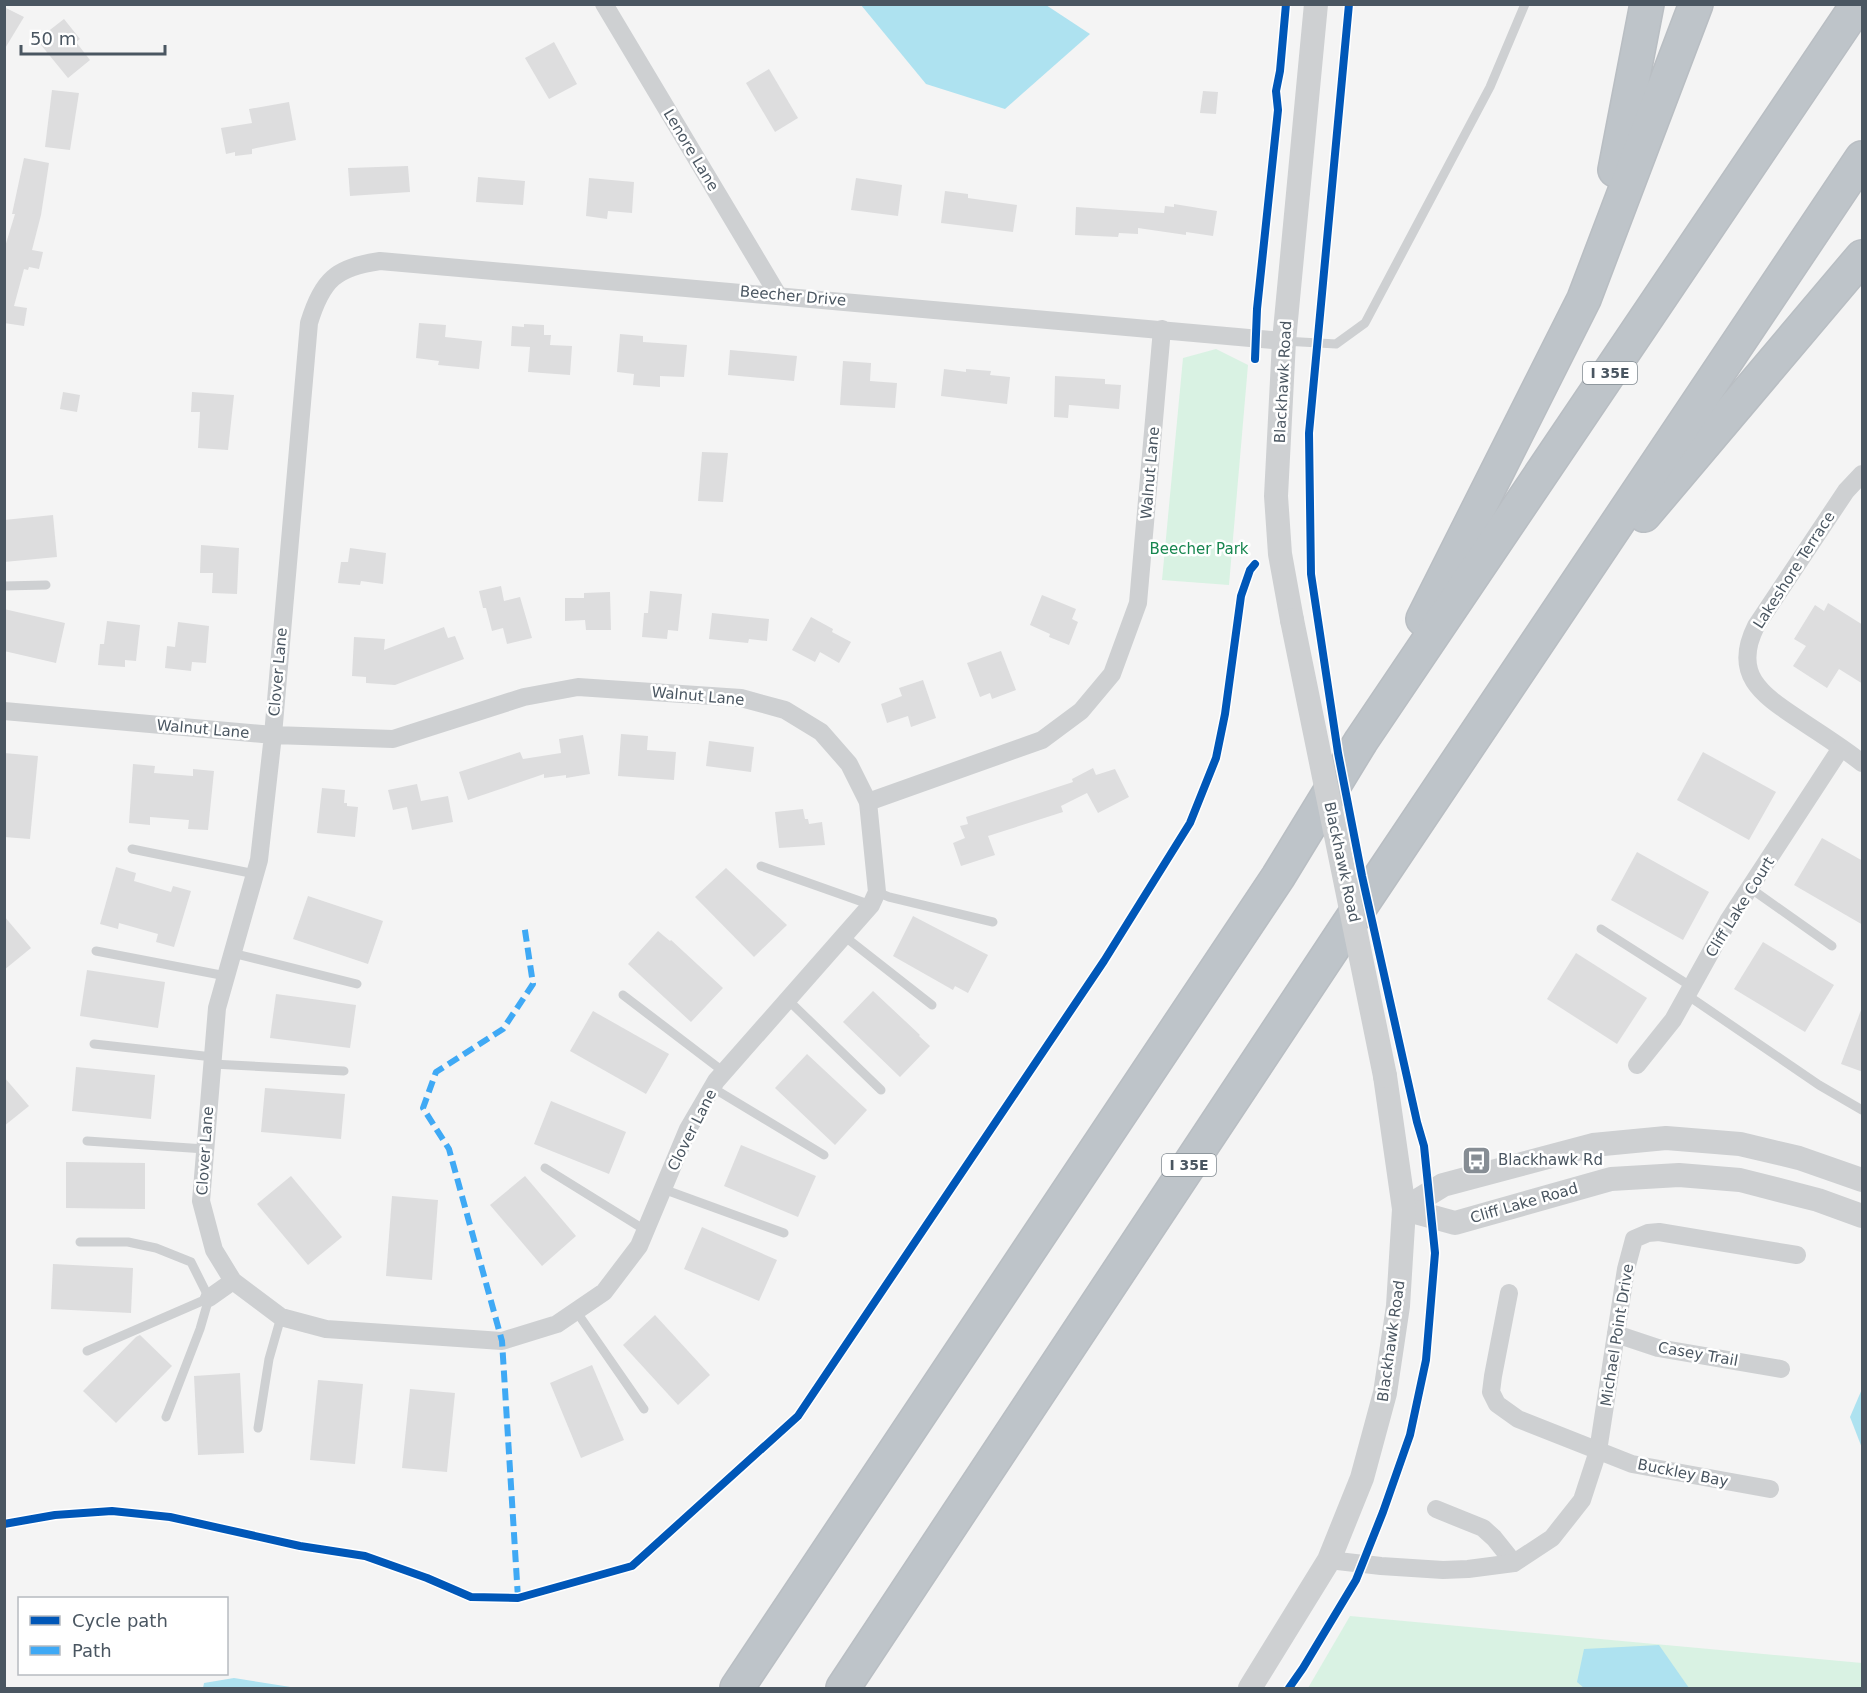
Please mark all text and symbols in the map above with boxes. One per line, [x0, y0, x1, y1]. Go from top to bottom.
scale bar [21, 18, 165, 56]
text: 50 m [30, 28, 76, 49]
street label: Lenore Lane [660, 106, 722, 194]
street label: Beecher Drive [739, 282, 847, 310]
street label: Blackhawk Road [1271, 320, 1295, 444]
road number: I 35E [1583, 362, 1637, 384]
street label: Walnut Lane [1137, 426, 1163, 520]
street label: Lakeshore Terrace [1749, 508, 1839, 632]
park label: Beecher Park [1149, 540, 1249, 558]
street label: Clover Lane [265, 627, 291, 717]
street label: Walnut Lane [651, 683, 745, 709]
street label: Walnut Lane [156, 716, 250, 742]
street label: Blackhawk Road [1320, 800, 1364, 924]
street label: Cliff Lake Court [1702, 853, 1778, 960]
street label: Clover Lane [664, 1086, 720, 1174]
street label: Clover Lane [193, 1106, 217, 1196]
bus stop icon: Blackhawk Rd [1461, 1144, 1493, 1176]
place label: Blackhawk Rd [1498, 1151, 1603, 1169]
road number: I 35E [1162, 1154, 1216, 1176]
street label: Cliff Lake Road [1468, 1179, 1580, 1227]
street label: Michael Point Drive [1597, 1262, 1637, 1408]
street label: Blackhawk Road [1374, 1279, 1408, 1403]
street label: Casey Trail [1657, 1338, 1739, 1370]
street label: Buckley Bay [1636, 1455, 1730, 1491]
legend [18, 1597, 228, 1675]
text: Cycle path [72, 1610, 168, 1631]
text: Path [72, 1640, 112, 1661]

